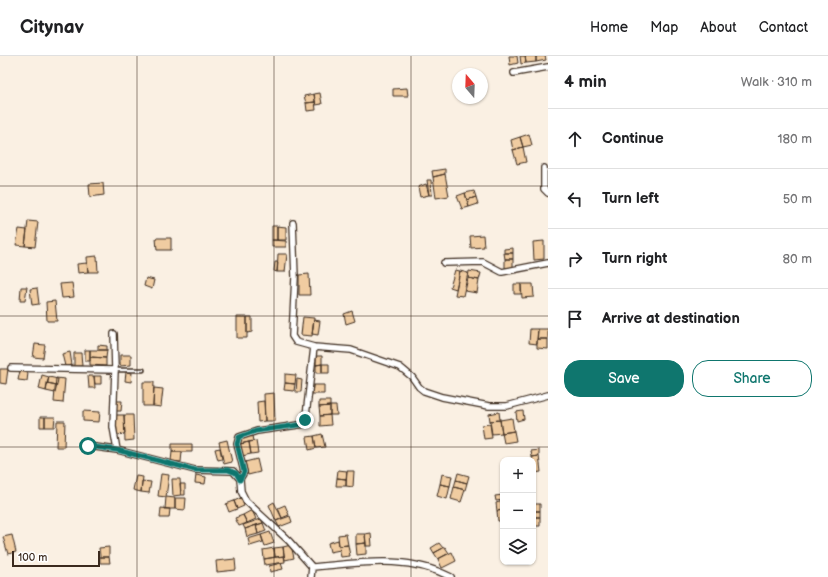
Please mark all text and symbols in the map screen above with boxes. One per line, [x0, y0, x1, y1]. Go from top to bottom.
text: Citynav [20, 16, 84, 39]
text: Home [590, 19, 628, 36]
text: Map [650, 19, 678, 36]
text: About [700, 19, 737, 36]
text: Contact [759, 19, 808, 36]
north arrow [452, 68, 488, 104]
text: 4 min [564, 72, 607, 92]
text: Walk · 310 m [741, 74, 812, 90]
icon: ahead [564, 128, 586, 150]
text: Continue [602, 129, 664, 148]
text: 180 m [777, 131, 812, 147]
icon: left [564, 188, 586, 210]
text: Turn left [602, 189, 659, 208]
text: 50 m [783, 191, 812, 207]
icon: right [564, 248, 586, 270]
text: Turn right [602, 249, 667, 268]
text: 80 m [783, 251, 812, 267]
icon: arrive [564, 308, 586, 330]
text: Arrive at destination [602, 309, 740, 328]
button: Save [564, 360, 684, 397]
button: Share [692, 360, 812, 397]
route end [296, 411, 314, 429]
route start [79, 437, 97, 455]
map controls [500, 457, 536, 565]
button: + [500, 457, 536, 493]
button: − [500, 493, 536, 529]
button: layers [500, 529, 536, 565]
scale bar [12, 549, 100, 568]
text: 100 m [18, 551, 47, 564]

